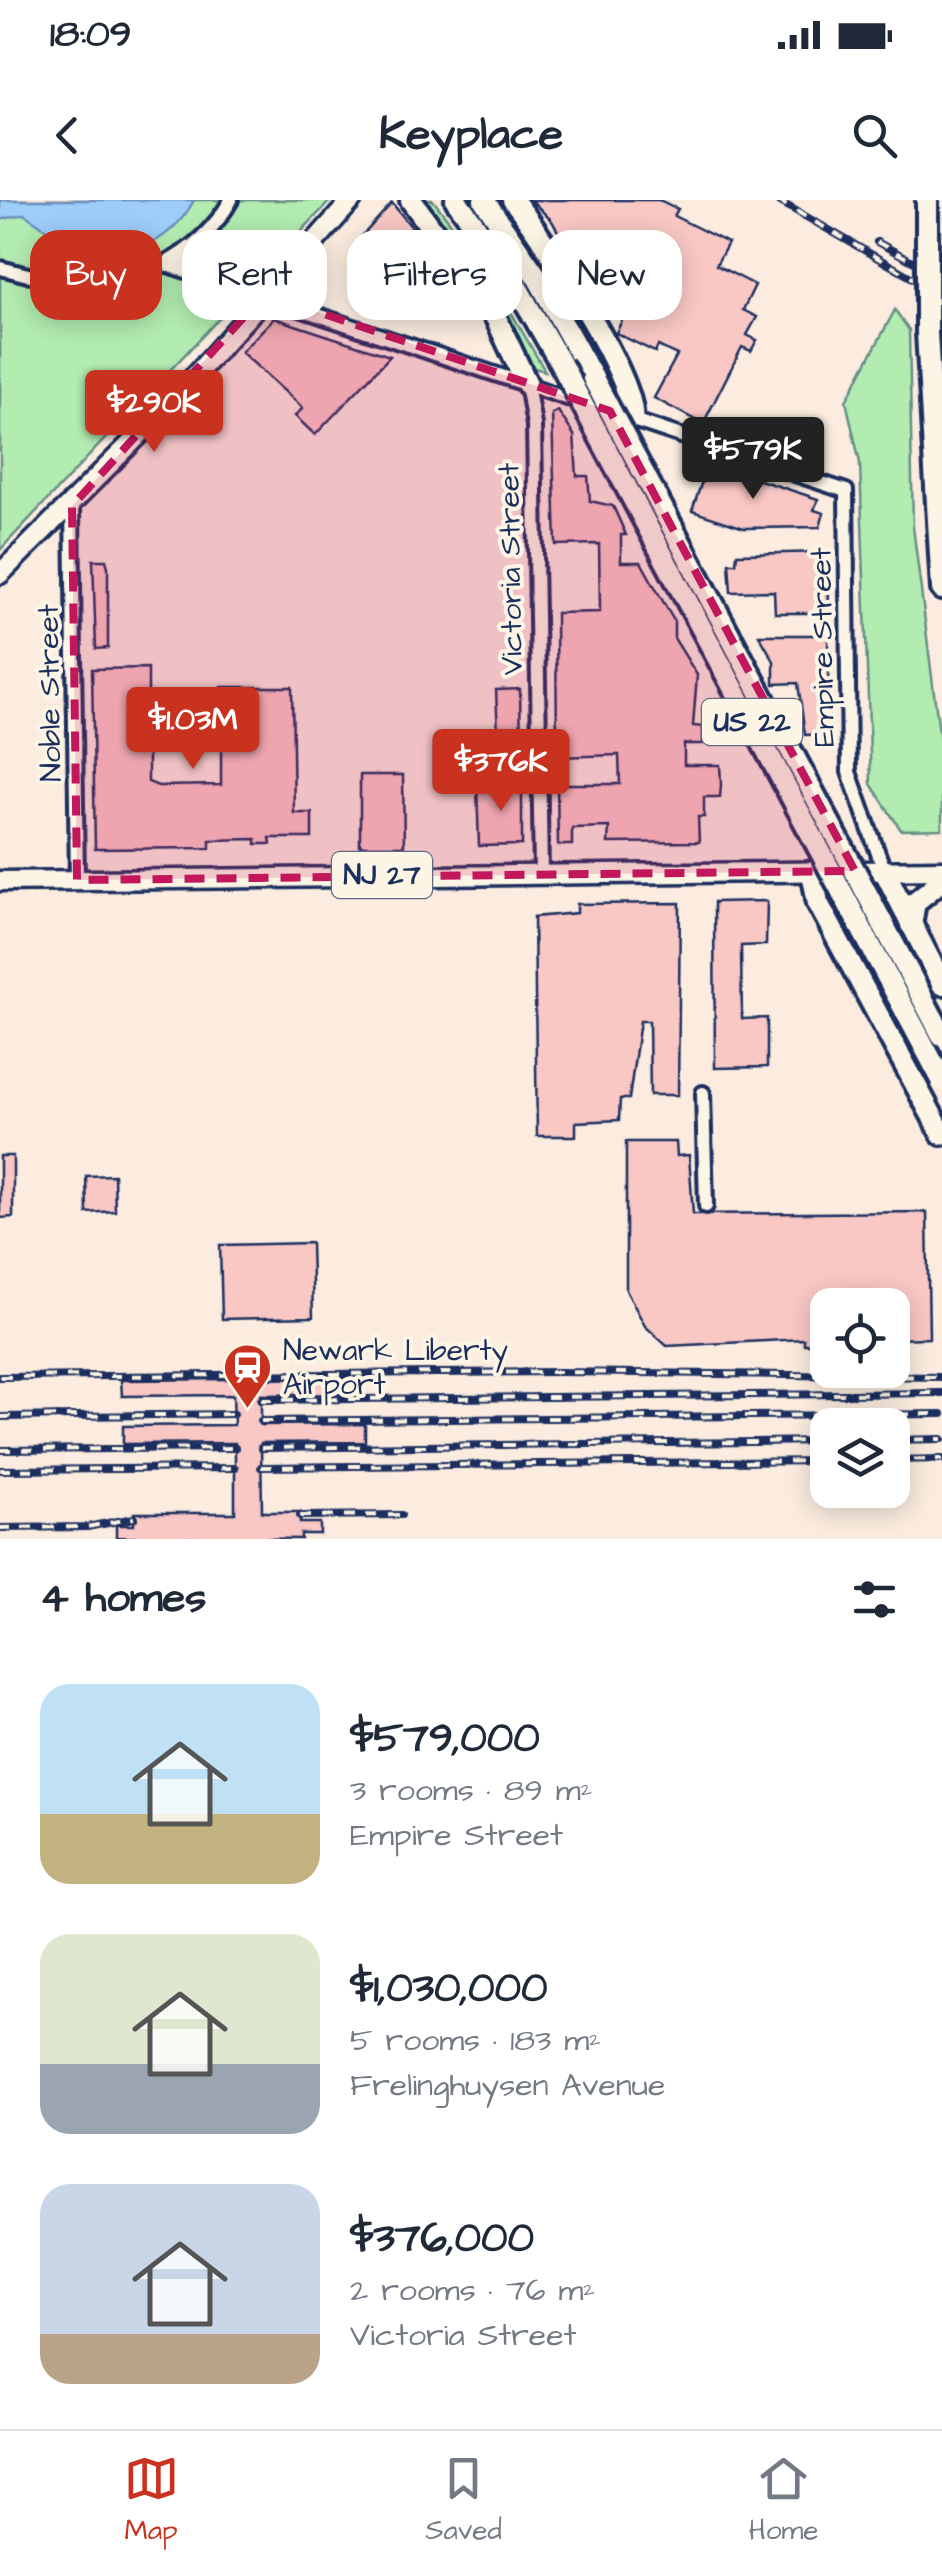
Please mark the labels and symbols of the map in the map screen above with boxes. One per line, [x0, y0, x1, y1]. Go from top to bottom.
pin: $290K [84, 370, 224, 455]
pin: $579K [683, 417, 823, 502]
street label: Victoria Street [488, 463, 534, 675]
street label: Empire Street [800, 547, 846, 747]
street label: Noble Street [27, 604, 73, 782]
pin: $1.03M [112, 687, 274, 772]
road number: US 22 [702, 699, 802, 745]
pin: $376K [431, 729, 571, 814]
road number: NJ 27 [332, 852, 432, 898]
place label: Newark Liberty Airport [283, 1330, 508, 1406]
station icon: Newark Liberty Airport [222, 1342, 274, 1410]

